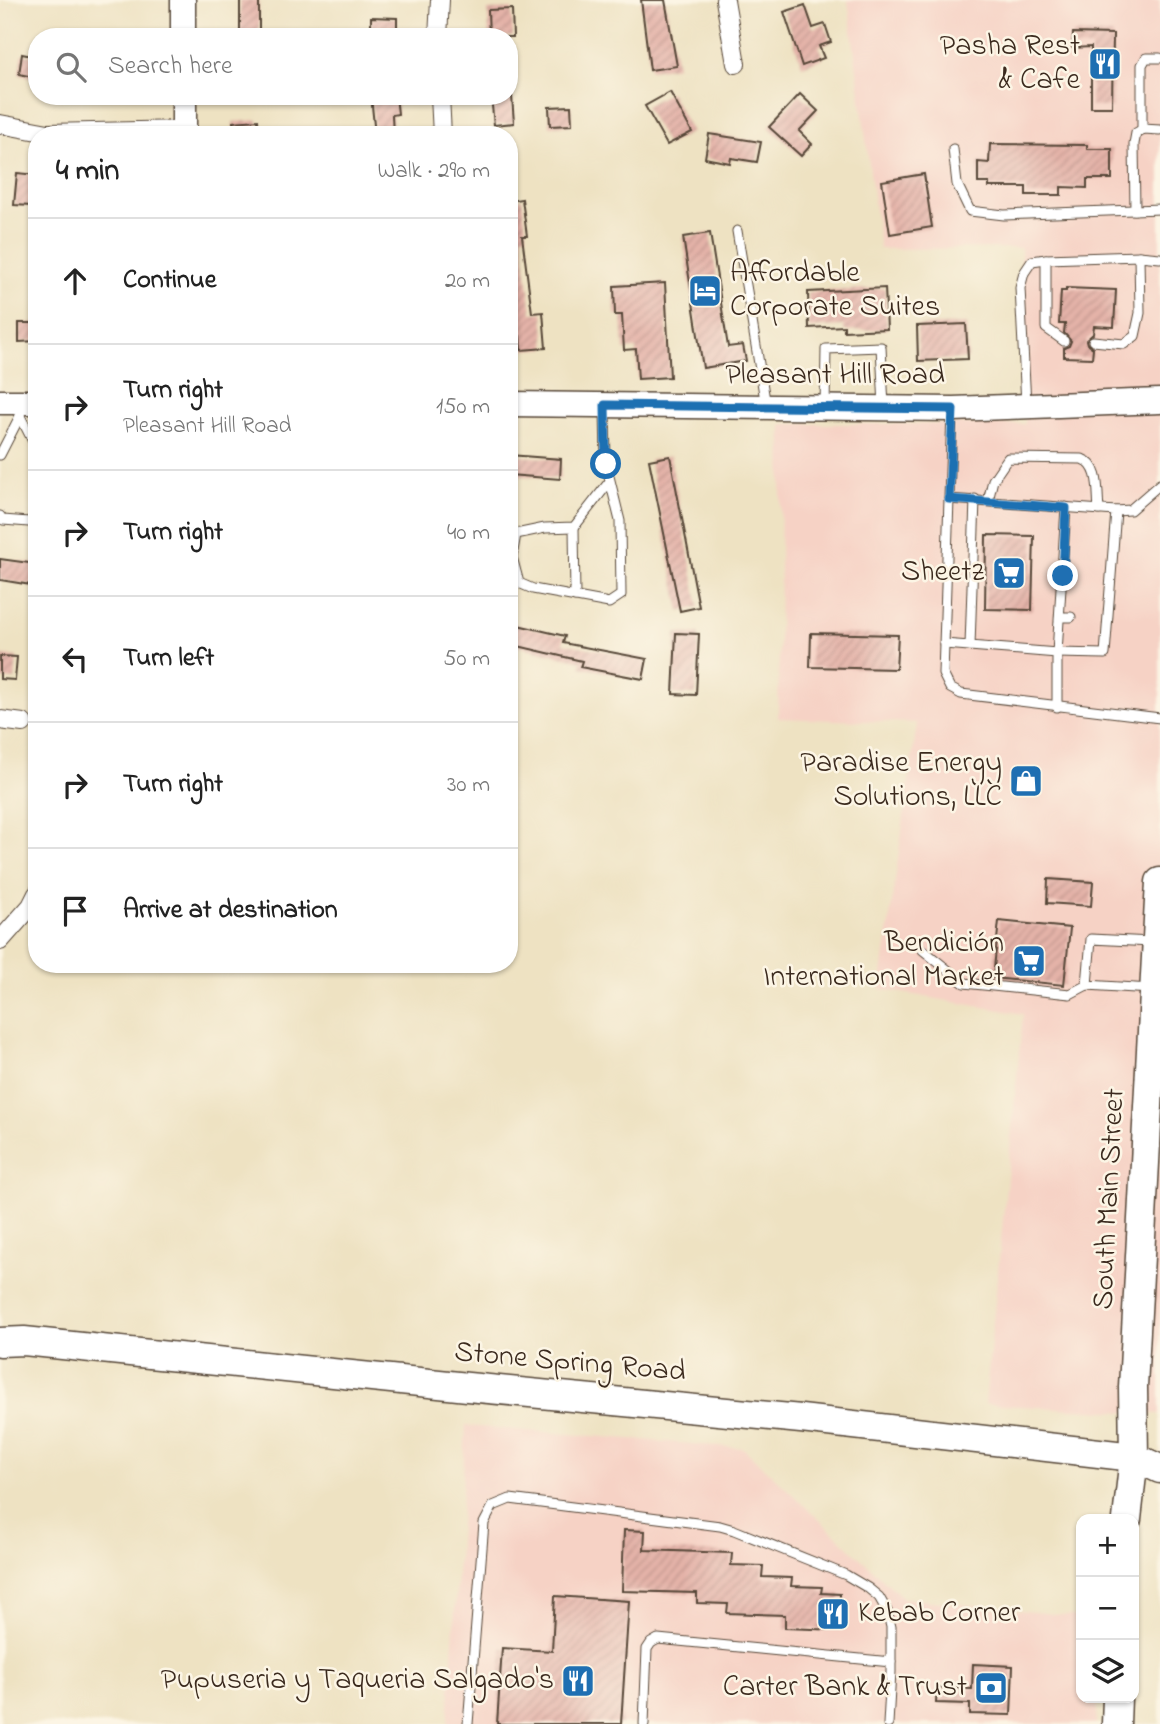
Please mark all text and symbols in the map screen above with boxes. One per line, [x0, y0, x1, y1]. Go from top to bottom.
place label: Pasha Rest & Cafe [940, 25, 1081, 103]
search box [28, 28, 518, 105]
restaurant icon: Pasha Rest & Cafe [1086, 45, 1124, 83]
icon: search [52, 48, 90, 86]
text: Search here [108, 48, 233, 86]
text: 4 min [56, 150, 119, 194]
text: Walk · 290 m [378, 155, 490, 188]
place label: Affordable Corporate Suites [730, 252, 940, 330]
icon: ahead [56, 262, 94, 300]
text: Continue [123, 262, 216, 300]
text: 20 m [445, 265, 490, 298]
hotel icon: Affordable Corporate Suites [686, 272, 724, 310]
street label: Pleasant Hill Road [725, 354, 945, 398]
text: Turn right [123, 372, 223, 410]
icon: right [56, 388, 94, 426]
text: 150 m [436, 391, 490, 424]
text: Pleasant Hill Road [123, 410, 291, 443]
route start [590, 448, 621, 479]
icon: right [56, 514, 94, 552]
text: Turn right [123, 514, 223, 552]
text: 40 m [447, 517, 490, 550]
place label: Sheetz [901, 551, 984, 595]
supermarket icon: Sheetz [990, 554, 1028, 592]
route end [1047, 560, 1078, 591]
icon: left [56, 640, 94, 678]
text: Turn left [123, 640, 214, 678]
text: 50 m [443, 643, 490, 676]
place label: Paradise Energy Solutions, LLC [800, 742, 1002, 820]
shop icon: Paradise Energy Solutions, LLC [1007, 762, 1045, 800]
icon: right [56, 766, 94, 804]
text: Turn right [123, 766, 223, 804]
text: 30 m [447, 769, 490, 802]
icon: arrive [56, 892, 94, 930]
text: Arrive at destination [123, 892, 338, 930]
place label: Bendición International Market [763, 922, 1004, 1000]
supermarket icon: Bendición International Market [1010, 942, 1048, 980]
street label: South Main Street [1082, 1087, 1138, 1311]
street label: Stone Spring Road [453, 1331, 688, 1395]
map controls [1076, 1514, 1139, 1703]
button: + [1076, 1514, 1139, 1577]
button: − [1076, 1577, 1139, 1640]
place label: Kebab Corner [858, 1592, 1021, 1636]
restaurant icon: Kebab Corner [814, 1595, 852, 1633]
button: layers [1076, 1640, 1139, 1703]
place label: Pupuseria y Taqueria Salgado's [161, 1659, 554, 1703]
restaurant icon: Pupuseria y Taqueria Salgado's [559, 1662, 597, 1700]
place label: Carter Bank & Trust [723, 1666, 967, 1710]
bank icon: Carter Bank & Trust [972, 1669, 1010, 1707]

